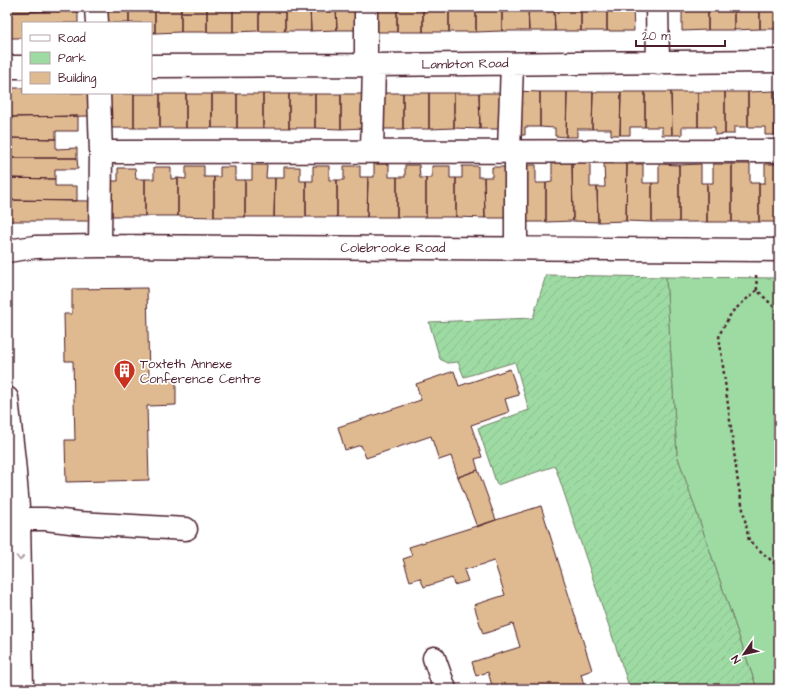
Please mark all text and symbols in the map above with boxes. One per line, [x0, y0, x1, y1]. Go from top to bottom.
legend [22, 22, 152, 94]
scale bar [636, 22, 725, 48]
text: 20 m [642, 28, 671, 45]
text: Road [58, 30, 86, 47]
text: Park [58, 50, 86, 67]
street label: Lambton Road [421, 54, 509, 74]
text: Building [58, 70, 96, 88]
street label: Colebrooke Road [341, 239, 446, 257]
place label: Toxteth Annexe Conference Centre [140, 355, 261, 388]
building icon: Toxteth Annexe Conference Centre [112, 358, 138, 391]
one-way arrow [16, 555, 24, 561]
north arrow [724, 634, 764, 674]
text: N [728, 652, 744, 666]

